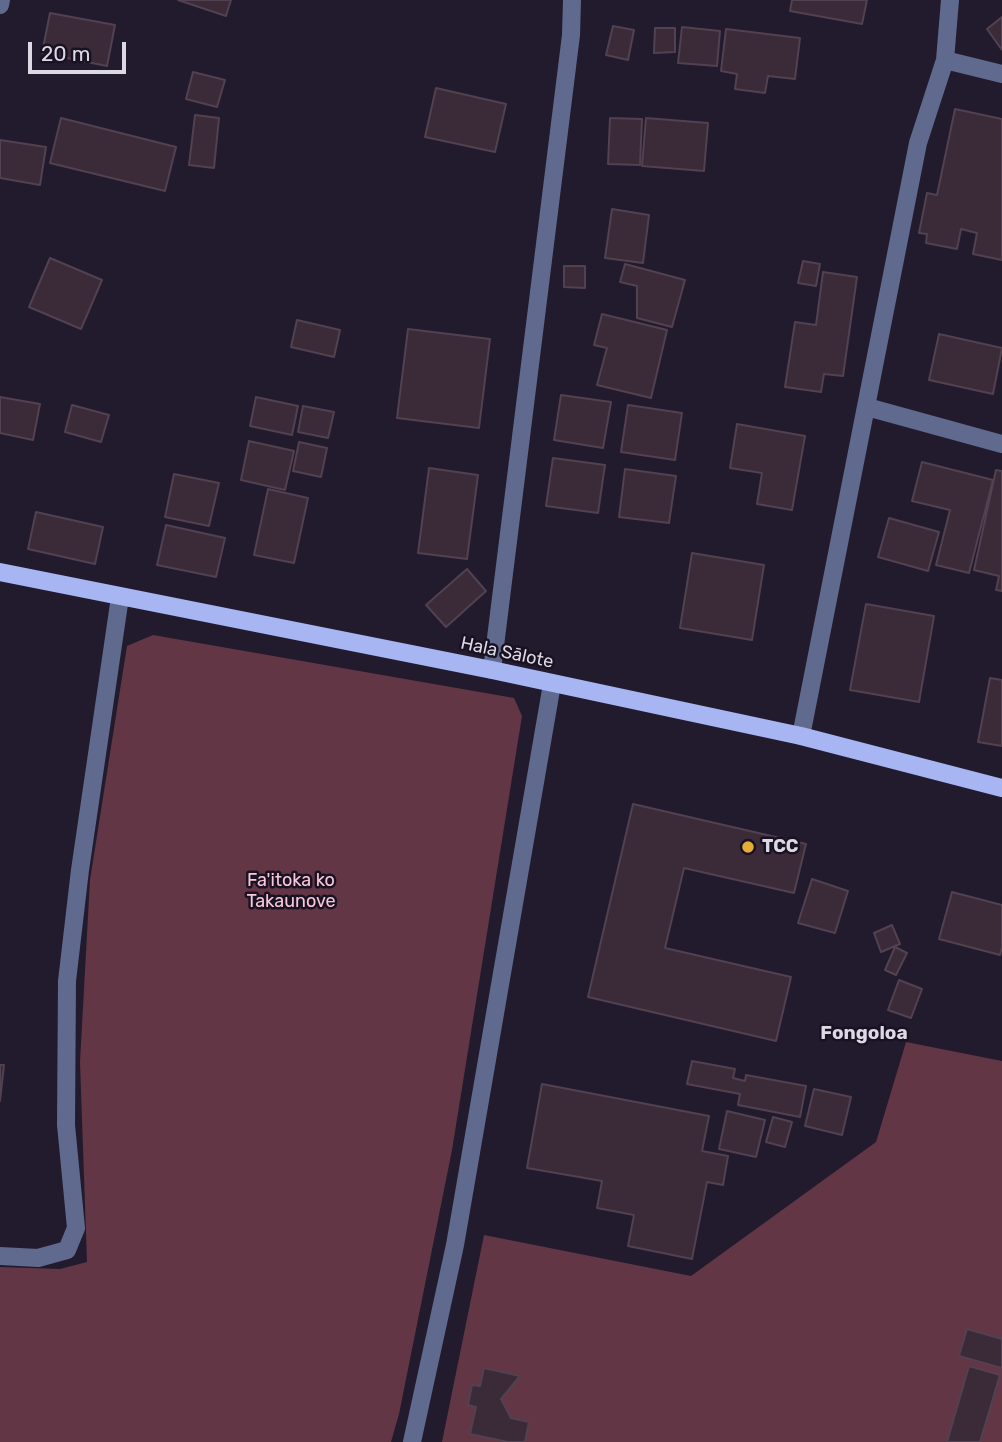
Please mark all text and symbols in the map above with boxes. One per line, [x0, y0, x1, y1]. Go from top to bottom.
scale bar [32, 28, 130, 72]
text: 20 m [41, 41, 90, 66]
street label: Hala Sālote [459, 633, 555, 673]
place label: TCC [762, 836, 798, 858]
marker: TCC [740, 839, 756, 855]
park label: Fa'itoka ko Takaunove [246, 870, 336, 912]
district label: Fongoloa [820, 1023, 908, 1045]

